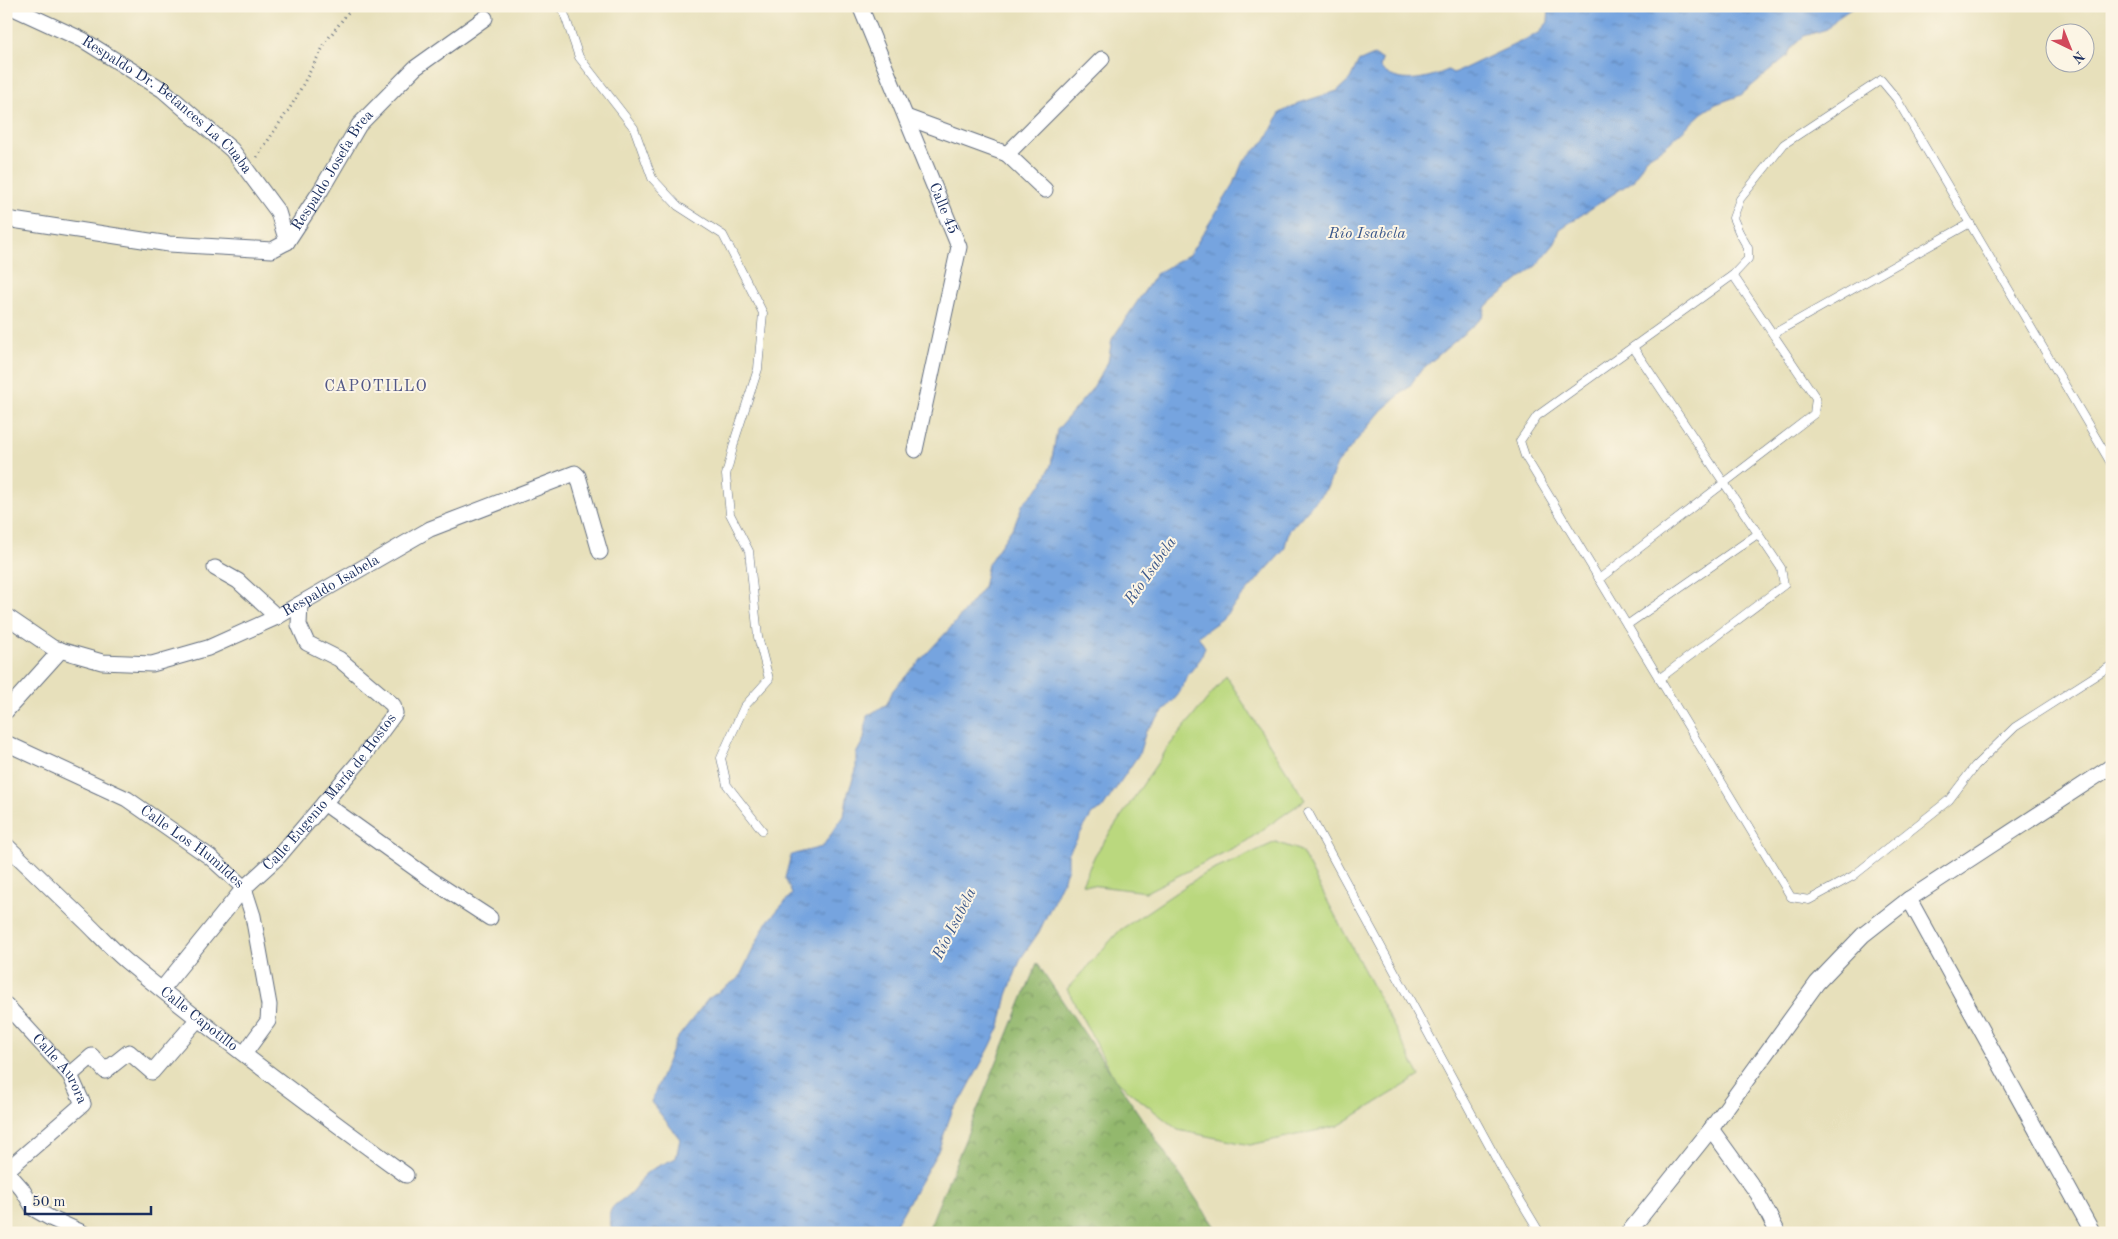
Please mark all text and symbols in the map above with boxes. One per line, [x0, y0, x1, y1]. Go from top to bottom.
north arrow [2046, 22, 2096, 72]
street label: Respaldo Dr. Betances La Cuaba [79, 33, 255, 177]
text: N [2069, 48, 2087, 66]
street label: Respaldo Josefa Brea [289, 107, 377, 233]
street label: Calle 45 [926, 181, 960, 236]
water label: Río Isabela [1327, 226, 1406, 242]
district label: CAPOTILLO [324, 379, 428, 395]
water label: Río Isabela [1122, 534, 1180, 608]
street label: Respaldo Isabela [280, 552, 382, 620]
street label: Calle Eugenio María de Hostos [260, 711, 399, 874]
street label: Calle Los Humildes [137, 803, 246, 891]
water label: Río Isabela [930, 885, 980, 963]
street label: Calle Capotillo [157, 984, 240, 1054]
street label: Calle Aurora [29, 1031, 90, 1107]
scale bar [25, 1184, 151, 1216]
text: 50 m [32, 1195, 66, 1210]

